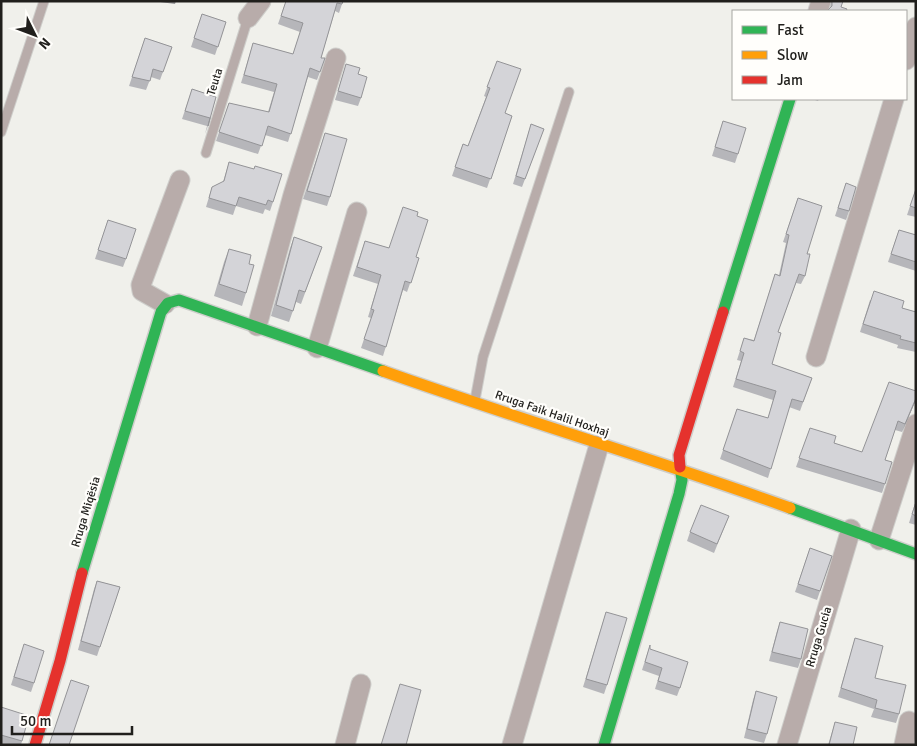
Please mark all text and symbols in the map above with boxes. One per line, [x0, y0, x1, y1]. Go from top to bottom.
north arrow [10, 10, 60, 60]
legend [732, 10, 907, 100]
text: Fast [777, 21, 804, 39]
text: N [35, 34, 54, 53]
text: Slow [777, 46, 808, 64]
street label: Teuta [204, 67, 226, 97]
text: Jam [777, 71, 803, 89]
street label: Rruga Faik Halil Hoxhaj [493, 387, 611, 441]
street label: Rruga Miqësia [68, 475, 104, 549]
street label: Rruga Gucia [803, 605, 835, 669]
scale bar [12, 704, 132, 736]
text: 50 m [20, 712, 51, 730]

